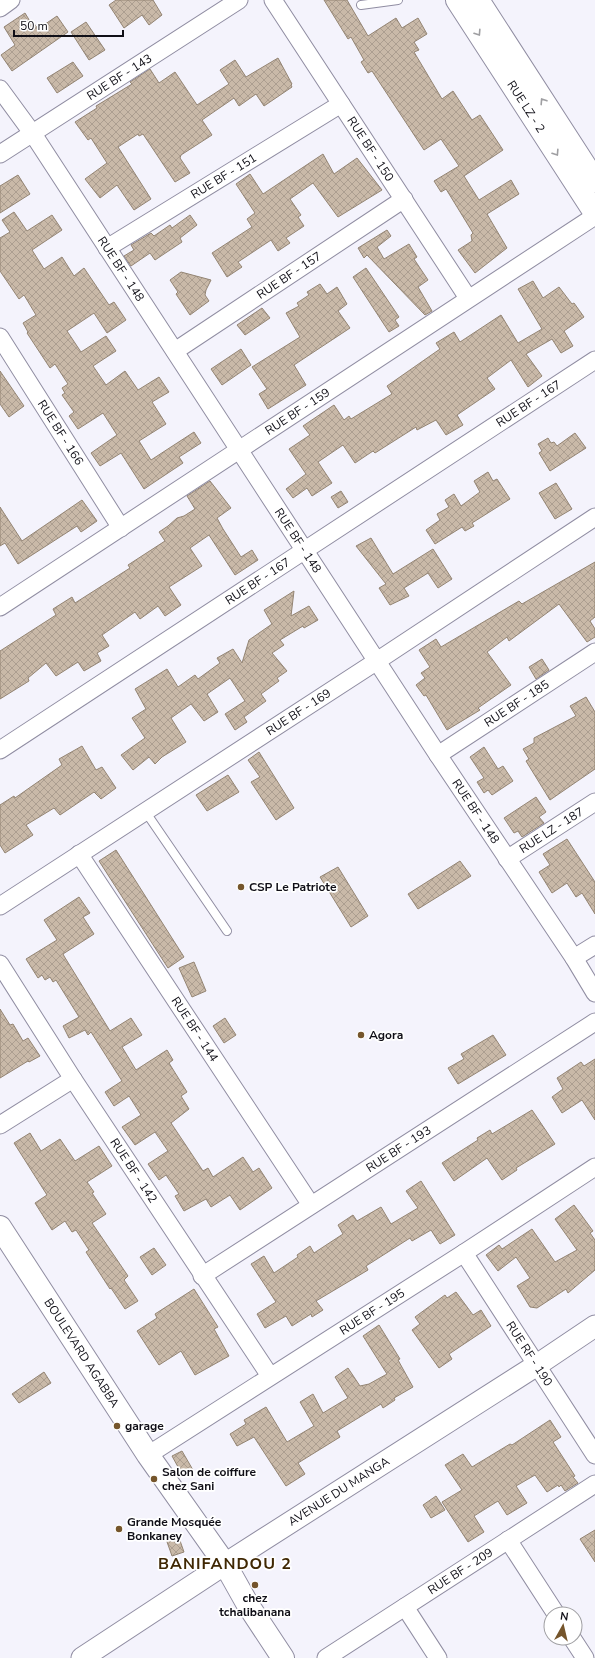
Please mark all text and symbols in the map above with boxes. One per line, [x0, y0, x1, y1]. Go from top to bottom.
scale bar [14, 12, 123, 38]
text: 50 m [20, 18, 48, 34]
one-way arrow [473, 29, 481, 36]
street label: RUE BF - 143 [84, 50, 155, 104]
street label: RUE LZ - 2 [503, 77, 549, 136]
one-way arrow [540, 98, 548, 105]
street label: RUE BF - 150 [343, 113, 398, 184]
one-way arrow [552, 149, 559, 156]
street label: RUE BF - 151 [188, 150, 260, 203]
street label: RUE BF - 148 [94, 233, 148, 305]
street label: RUE BF - 157 [254, 248, 325, 302]
street label: RUE BF - 167 [493, 376, 564, 431]
street label: RUE BF - 159 [262, 384, 333, 439]
street label: RUE BF - 166 [34, 397, 87, 468]
street label: RUE BF - 148 [271, 505, 325, 576]
street label: RUE BF - 167 [222, 554, 293, 608]
street label: RUE BF - 185 [481, 676, 552, 731]
street label: RUE BF - 169 [263, 685, 334, 739]
street label: RUE BF - 148 [448, 776, 503, 847]
street label: RUE LZ - 187 [516, 804, 587, 857]
place label: CSP Le Patriote [249, 879, 337, 895]
marker: CSP Le Patriote [236, 882, 246, 892]
street label: RUE BF - 144 [168, 994, 222, 1065]
place label: Agora [369, 1027, 403, 1043]
marker: Agora [356, 1030, 366, 1040]
street label: RUE BF - 193 [363, 1122, 434, 1176]
street label: RUE BF - 142 [106, 1135, 161, 1206]
street label: RUE BF - 195 [336, 1285, 408, 1339]
street label: BOULEVARD AGABBA [40, 1295, 123, 1411]
street label: RUE RF - 190 [502, 1318, 556, 1389]
place label: garage [125, 1418, 164, 1434]
marker: garage [112, 1421, 122, 1431]
street label: AVENUE DU MANGA [285, 1453, 393, 1530]
place label: Salon de coiffure chez Sani [162, 1464, 257, 1494]
marker: Salon de coiffure chez Sani [149, 1474, 159, 1484]
place label: Grande Mosquée Bonkaney [127, 1514, 222, 1544]
marker: Grande Mosquée Bonkaney [114, 1524, 124, 1534]
street label: RUE BF - 209 [425, 1544, 496, 1598]
district label: BANIFANDOU 2 [158, 1553, 292, 1575]
marker: chez tchalibanana [250, 1580, 260, 1590]
place label: chez tchalibanana [219, 1590, 291, 1620]
north arrow [543, 1606, 583, 1646]
text: N [559, 1609, 569, 1625]

